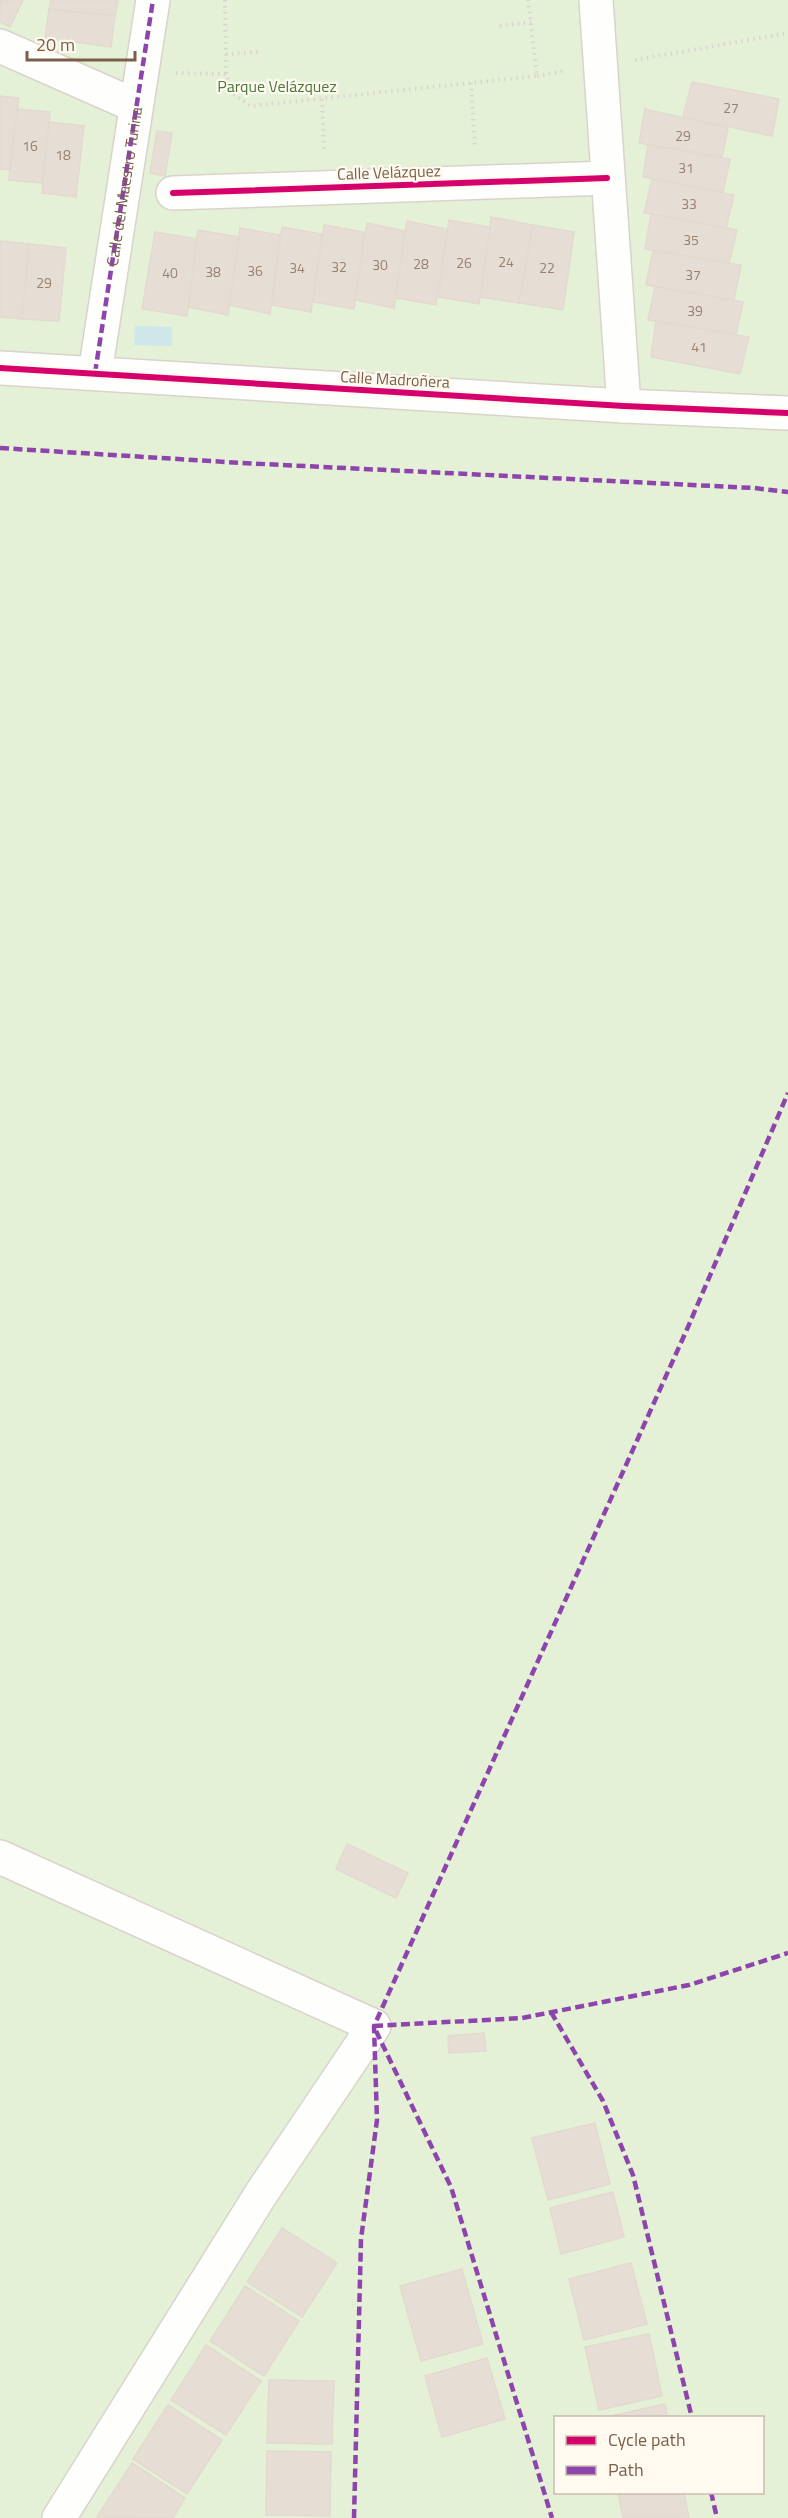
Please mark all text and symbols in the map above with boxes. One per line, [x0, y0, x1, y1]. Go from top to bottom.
scale bar [27, 24, 135, 62]
text: 20 m [36, 31, 75, 58]
park label: Parque Velázquez [217, 74, 337, 98]
house number: 27 [723, 97, 739, 118]
street label: Calle del Maestro Turina [100, 105, 148, 268]
house number: 29 [675, 125, 691, 146]
house number: 16 [22, 135, 38, 156]
house number: 18 [55, 144, 71, 165]
house number: 31 [678, 157, 694, 178]
street label: Calle Velázquez [337, 158, 441, 186]
house number: 33 [681, 193, 697, 214]
house number: 35 [683, 229, 699, 250]
house number: 24 [498, 251, 514, 272]
house number: 26 [456, 252, 472, 273]
house number: 28 [413, 253, 429, 274]
house number: 30 [372, 254, 388, 275]
house number: 32 [331, 256, 347, 277]
house number: 34 [289, 257, 305, 278]
house number: 22 [539, 257, 555, 278]
house number: 36 [247, 260, 263, 281]
house number: 38 [205, 261, 221, 282]
house number: 40 [162, 262, 178, 283]
house number: 37 [685, 264, 701, 285]
house number: 29 [36, 272, 52, 293]
house number: 39 [687, 300, 703, 321]
house number: 41 [691, 336, 707, 357]
street label: Calle Madroñera [340, 364, 450, 394]
legend [554, 2416, 764, 2494]
text: Cycle path [608, 2426, 686, 2453]
text: Path [608, 2456, 644, 2483]

